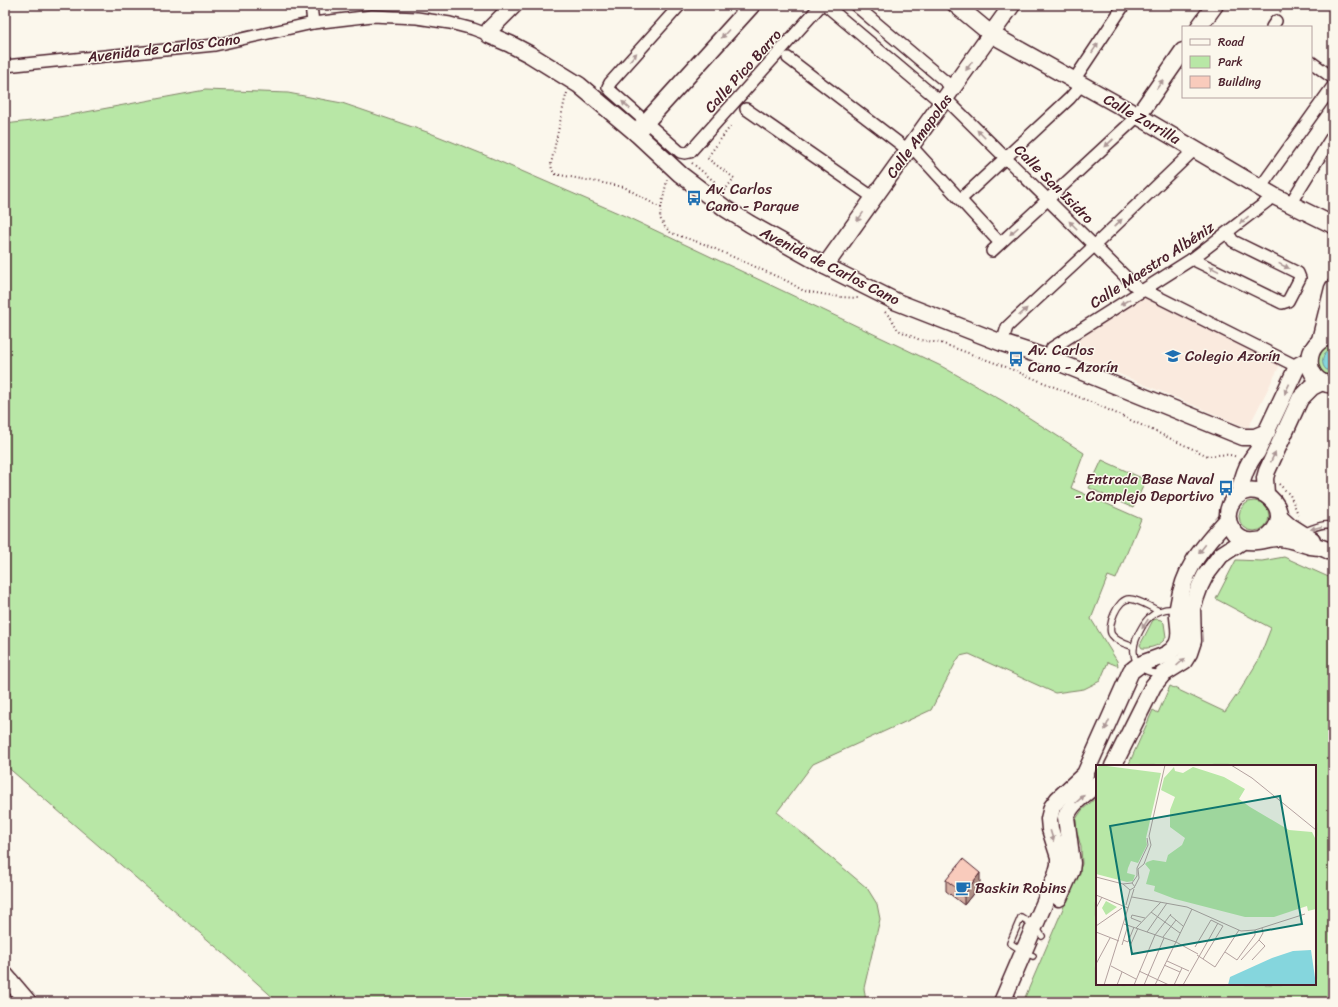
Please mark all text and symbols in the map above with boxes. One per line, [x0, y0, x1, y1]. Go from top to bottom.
street label: Calle Pico Barro [698, 23, 788, 119]
street label: Avenida de Carlos Cano [85, 26, 242, 70]
legend [1182, 26, 1312, 98]
one-way arrow [721, 29, 730, 39]
text: Road [1218, 31, 1245, 53]
one-way arrow [1091, 42, 1099, 53]
text: Park [1218, 51, 1243, 73]
one-way arrow [628, 52, 638, 62]
one-way arrow [965, 61, 973, 71]
text: Building [1218, 71, 1261, 93]
one-way arrow [1156, 79, 1164, 89]
street label: Calle Zorrilla [1098, 86, 1186, 152]
street label: Calle Amapolas [879, 87, 959, 184]
one-way arrow [621, 100, 632, 109]
one-way arrow [976, 129, 986, 139]
street label: Calle San Isidro [1008, 138, 1100, 230]
one-way arrow [1104, 138, 1114, 147]
place label: Av. Carlos Cano - Parque [705, 176, 799, 219]
bus stop icon: Av. Carlos Cano - Parque [685, 189, 703, 207]
one-way arrow [856, 212, 864, 222]
street label: Calle Maestro Albéniz [1084, 214, 1221, 315]
one-way arrow [1238, 216, 1249, 225]
one-way arrow [1113, 218, 1123, 228]
street label: Avenida de Carlos Cano [755, 219, 905, 313]
one-way arrow [1068, 220, 1078, 230]
one-way arrow [1009, 226, 1019, 236]
one-way arrow [1278, 263, 1289, 269]
one-way arrow [1208, 266, 1219, 272]
one-way arrow [1120, 298, 1130, 306]
one-way arrow [1018, 307, 1028, 317]
place label: Av. Carlos Cano - Azorín [1027, 337, 1118, 380]
place label: Colegio Azorín [1185, 343, 1280, 369]
school or university icon: Colegio Azorín [1164, 347, 1182, 365]
bus stop icon: Av. Carlos Cano - Azorín [1007, 350, 1025, 368]
one-way arrow [1284, 384, 1290, 395]
one-way arrow [1270, 451, 1276, 462]
place label: Entrada Base Naval - Complejo Deportivo [1075, 466, 1215, 509]
bus stop icon: Entrada Base Naval - Complejo Deportivo [1217, 479, 1235, 497]
one-way arrow [1310, 525, 1323, 531]
one-way arrow [1198, 543, 1206, 554]
one-way arrow [1141, 619, 1148, 630]
one-way arrow [1176, 657, 1186, 667]
one-way arrow [1103, 720, 1109, 732]
inset map [1096, 765, 1316, 985]
one-way arrow [1075, 794, 1085, 803]
one-way arrow [1049, 831, 1055, 843]
place label: Baskin Robins [975, 875, 1067, 901]
cafe icon: Baskin Robins [954, 879, 972, 897]

